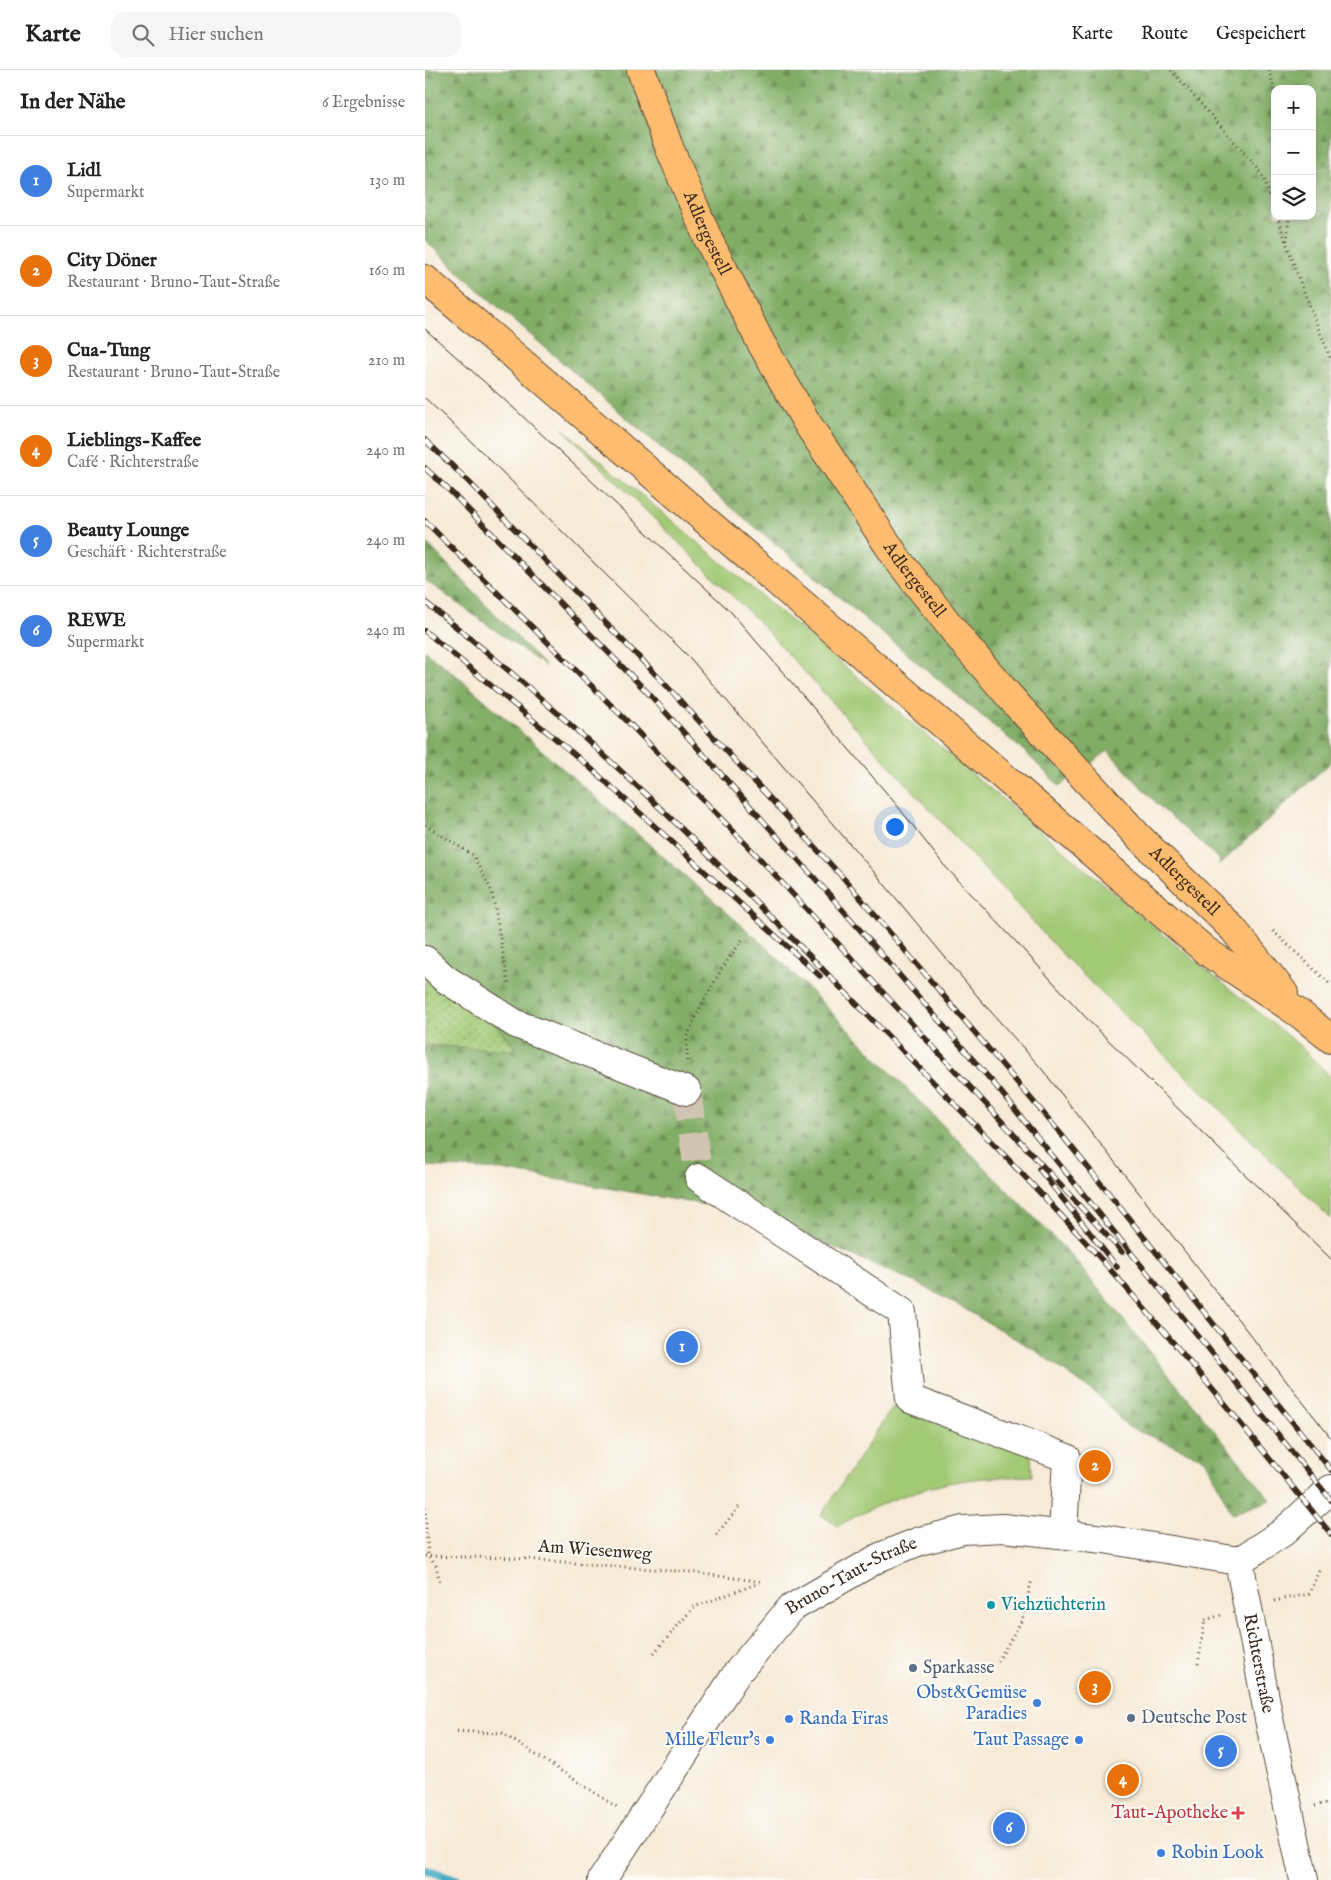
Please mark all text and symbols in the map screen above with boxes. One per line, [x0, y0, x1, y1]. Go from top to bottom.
search box [111, 12, 461, 57]
text: Karte [25, 19, 81, 50]
icon: search [129, 21, 157, 49]
text: Hier suchen [169, 23, 264, 47]
text: Karte [1071, 23, 1113, 46]
text: Route [1141, 23, 1188, 46]
text: Gespeichert [1216, 23, 1306, 46]
map controls [1271, 85, 1316, 220]
button: + [1271, 85, 1316, 130]
text: In der Nähe [20, 89, 126, 116]
text: 6 Ergebnisse [322, 93, 405, 113]
button: − [1271, 130, 1316, 175]
text: Lidl [67, 159, 101, 183]
text: 1 [33, 171, 39, 191]
text: 130 m [369, 171, 405, 191]
button: layers [1271, 175, 1316, 220]
text: Supermarkt [67, 183, 145, 203]
street label: Adlergestell [677, 187, 736, 279]
text: City Döner [67, 249, 157, 273]
text: 2 [32, 261, 40, 281]
text: 160 m [369, 261, 405, 281]
text: Restaurant · Bruno-Taut-Straße [67, 273, 280, 293]
text: Cua-Tung [67, 339, 150, 363]
text: 3 [33, 351, 39, 371]
text: 210 m [368, 351, 405, 371]
text: Restaurant · Bruno-Taut-Straße [67, 363, 280, 383]
text: Lieblings-Kaffee [67, 429, 201, 453]
text: 4 [32, 441, 40, 461]
text: 240 m [366, 441, 405, 461]
text: Café · Richterstraße [67, 453, 199, 473]
text: Beauty Lounge [67, 519, 189, 543]
text: 5 [33, 531, 39, 551]
text: 240 m [366, 531, 405, 551]
street label: Adlergestell [877, 537, 951, 623]
text: Geschäft · Richterstraße [67, 543, 227, 563]
text: REWE [67, 609, 126, 633]
text: 6 [33, 621, 39, 641]
text: 240 m [366, 621, 405, 641]
text: Supermarkt [67, 633, 145, 653]
your location [882, 814, 908, 840]
street label: Adlergestell [1143, 841, 1225, 921]
pin: 1 [666, 1328, 698, 1366]
pin: 2 [1079, 1447, 1111, 1485]
street label: Bruno-Taut-Straße [781, 1532, 920, 1621]
street label: Am Wiesenweg [536, 1535, 653, 1566]
place label: Viehzüchterin [1000, 1594, 1106, 1617]
marker: Viehzüchterin [985, 1599, 997, 1611]
street label: Richterstraße [1238, 1611, 1279, 1715]
place label: Sparkasse [923, 1657, 995, 1680]
marker: Sparkasse [907, 1662, 919, 1674]
pin: 3 [1079, 1668, 1111, 1706]
place label: Obst&Gemüse Paradies [916, 1682, 1027, 1726]
marker: Obst&Gemüse Paradies [1031, 1697, 1043, 1709]
place label: Deutsche Post [1141, 1707, 1247, 1730]
place label: Randa Firas [799, 1708, 888, 1731]
marker: Deutsche Post [1125, 1712, 1137, 1724]
marker: Randa Firas [783, 1713, 795, 1725]
place label: Mille Fleur's [665, 1729, 760, 1752]
place label: Taut Passage [973, 1729, 1069, 1752]
pin: 5 [1205, 1732, 1237, 1770]
marker: Mille Fleur's [764, 1734, 776, 1746]
marker: Taut Passage [1073, 1734, 1085, 1746]
pin: 4 [1107, 1761, 1139, 1799]
place label: Taut-Apotheke [1111, 1802, 1228, 1825]
marker: Taut-Apotheke [1232, 1807, 1244, 1819]
pin: 6 [993, 1809, 1025, 1847]
place label: Robin Look [1171, 1842, 1264, 1865]
marker: Robin Look [1155, 1847, 1167, 1859]

